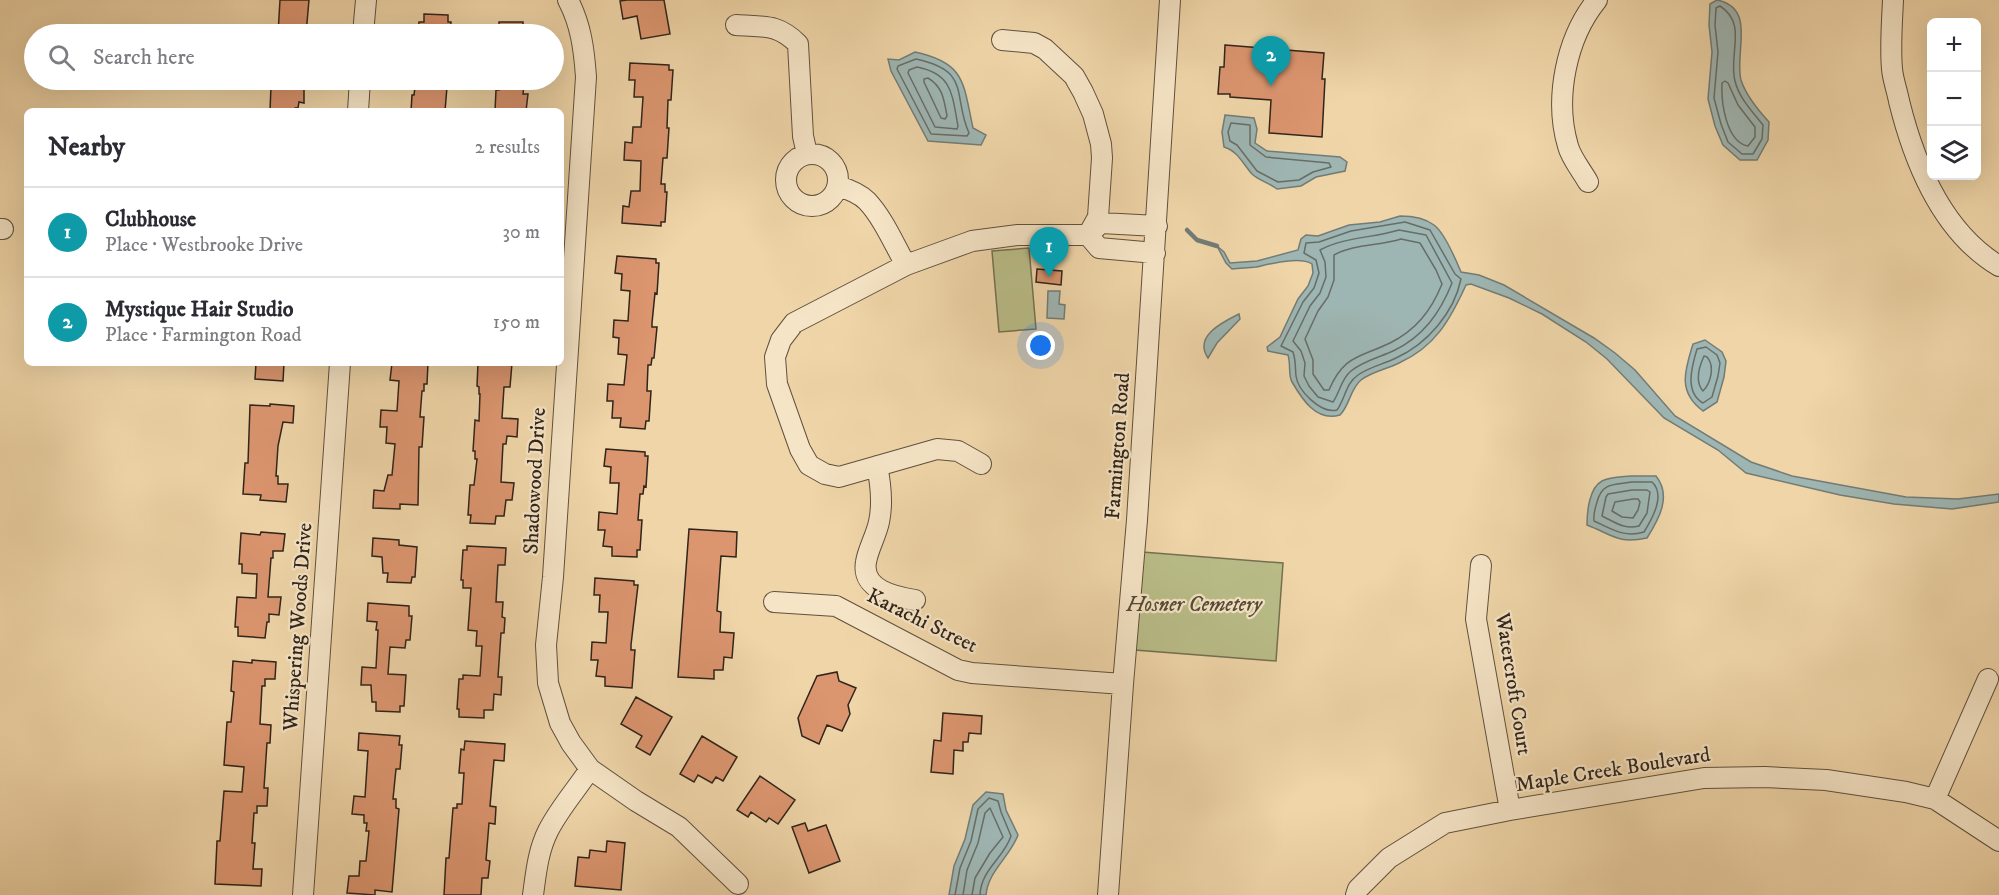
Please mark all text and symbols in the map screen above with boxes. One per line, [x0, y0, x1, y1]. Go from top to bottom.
map controls [1927, 18, 1981, 180]
button: + [1927, 18, 1981, 72]
search box [24, 24, 564, 90]
pin: 2 [1252, 36, 1290, 86]
icon: search [45, 41, 78, 74]
text: Search here [93, 44, 195, 71]
button: − [1927, 72, 1981, 126]
button: layers [1927, 126, 1981, 180]
text: Nearby [48, 131, 125, 164]
text: 2 results [475, 135, 540, 160]
text: Clubhouse [105, 206, 196, 233]
text: 1 [64, 220, 71, 245]
text: 30 m [502, 220, 540, 245]
pin: 1 [1030, 228, 1068, 277]
text: Place · Westbrooke Drive [105, 233, 303, 258]
text: Mystique Hair Studio [105, 296, 293, 323]
text: 2 [63, 310, 72, 335]
text: 150 m [493, 310, 540, 335]
text: Place · Farmington Road [105, 323, 302, 348]
your location [1026, 331, 1055, 360]
street label: Farmington Road [1100, 371, 1136, 520]
street label: Shadowood Drive [518, 407, 552, 555]
street label: Whispering Woods Drive [278, 522, 318, 733]
street label: Karachi Street [862, 583, 982, 659]
park label: Hosner Cemetery [1125, 592, 1263, 618]
street label: Watercroft Court [1489, 610, 1537, 757]
street label: Maple Creek Boulevard [1514, 742, 1713, 798]

